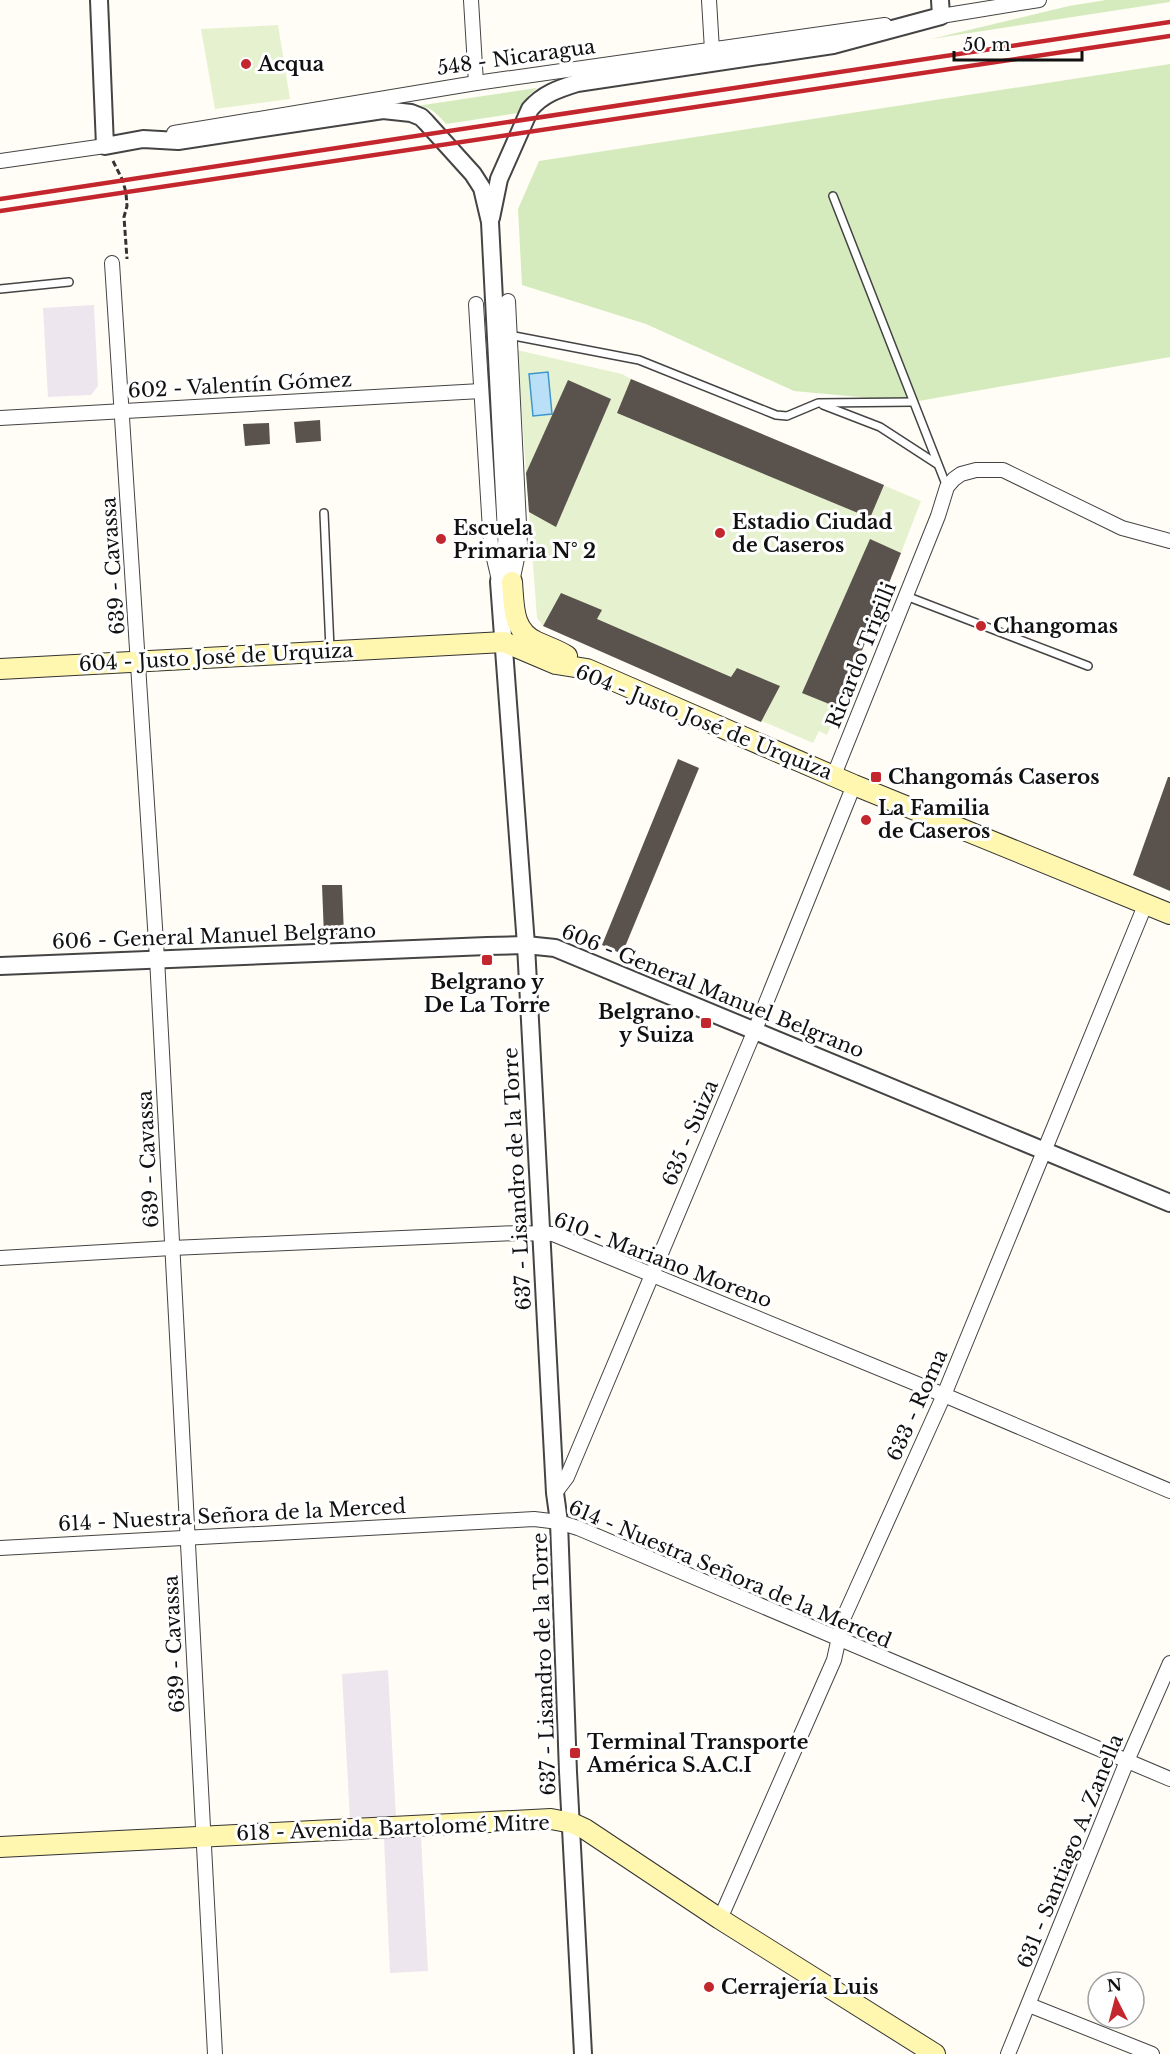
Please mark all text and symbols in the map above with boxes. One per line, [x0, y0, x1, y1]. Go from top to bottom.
scale bar [954, 24, 1082, 62]
street label: 548 - Nicaragua [435, 34, 598, 80]
text: 50 m [963, 34, 1011, 56]
place label: Acqua [257, 52, 325, 76]
marker: Acqua [239, 57, 253, 71]
street label: 602 - Valentín Gómez [127, 367, 353, 403]
street label: 639 - Cavassa [96, 496, 130, 636]
place label: Estadio Ciudad de Caseros [732, 510, 893, 557]
place label: Escuela Primaria N° 2 [453, 516, 596, 563]
marker: Estadio Ciudad de Caseros [713, 526, 727, 540]
marker: Escuela Primaria N° 2 [434, 532, 448, 546]
street label: Ricardo Trigilli [821, 578, 901, 731]
place label: Changomas [993, 614, 1118, 638]
marker: Changomas [974, 619, 988, 633]
street label: 604 - Justo José de Urquiza [78, 638, 355, 676]
street label: 604 - Justo José de Urquiza [572, 659, 837, 785]
place label: Changomás Caseros [888, 765, 1100, 789]
marker: Changomás Caseros [869, 770, 883, 784]
place label: La Familia de Caseros [878, 796, 990, 843]
marker: La Familia de Caseros [859, 813, 873, 827]
street label: 606 - General Manuel Belgrano [52, 918, 376, 954]
street label: 606 - General Manuel Belgrano [558, 919, 868, 1063]
marker: Belgrano y De La Torre [480, 953, 494, 967]
place label: Belgrano y De La Torre [424, 970, 550, 1017]
place label: Belgrano y Suiza [598, 1000, 695, 1047]
marker: Belgrano y Suiza [699, 1016, 713, 1030]
street label: 637 - Lisandro de la Torre [498, 1047, 536, 1311]
street label: 635 - Suiza [657, 1076, 723, 1190]
street label: 639 - Cavassa [132, 1089, 164, 1228]
street label: 610 - Mariano Moreno [551, 1207, 775, 1313]
street label: 633 - Roma [882, 1345, 953, 1464]
street label: 614 - Nuestra Señora de la Merced [57, 1494, 407, 1536]
street label: 614 - Nuestra Señora de la Merced [565, 1495, 895, 1653]
street label: 637 - Lisandro de la Torre [527, 1532, 561, 1796]
street label: 639 - Cavassa [158, 1574, 190, 1713]
place label: Terminal Transporte América S.A.C.I [586, 1730, 808, 1777]
street label: 631 - Santiago A. Zanella [1012, 1730, 1128, 1972]
marker: Terminal Transporte América S.A.C.I [568, 1746, 582, 1760]
street label: 618 - Avenida Bartolomé Mitre [236, 1811, 550, 1845]
north arrow [1086, 1970, 1146, 2030]
text: N [1106, 1974, 1123, 1996]
place label: Cerrajería Luis [721, 1975, 879, 1999]
marker: Cerrajería Luis [702, 1980, 716, 1994]

